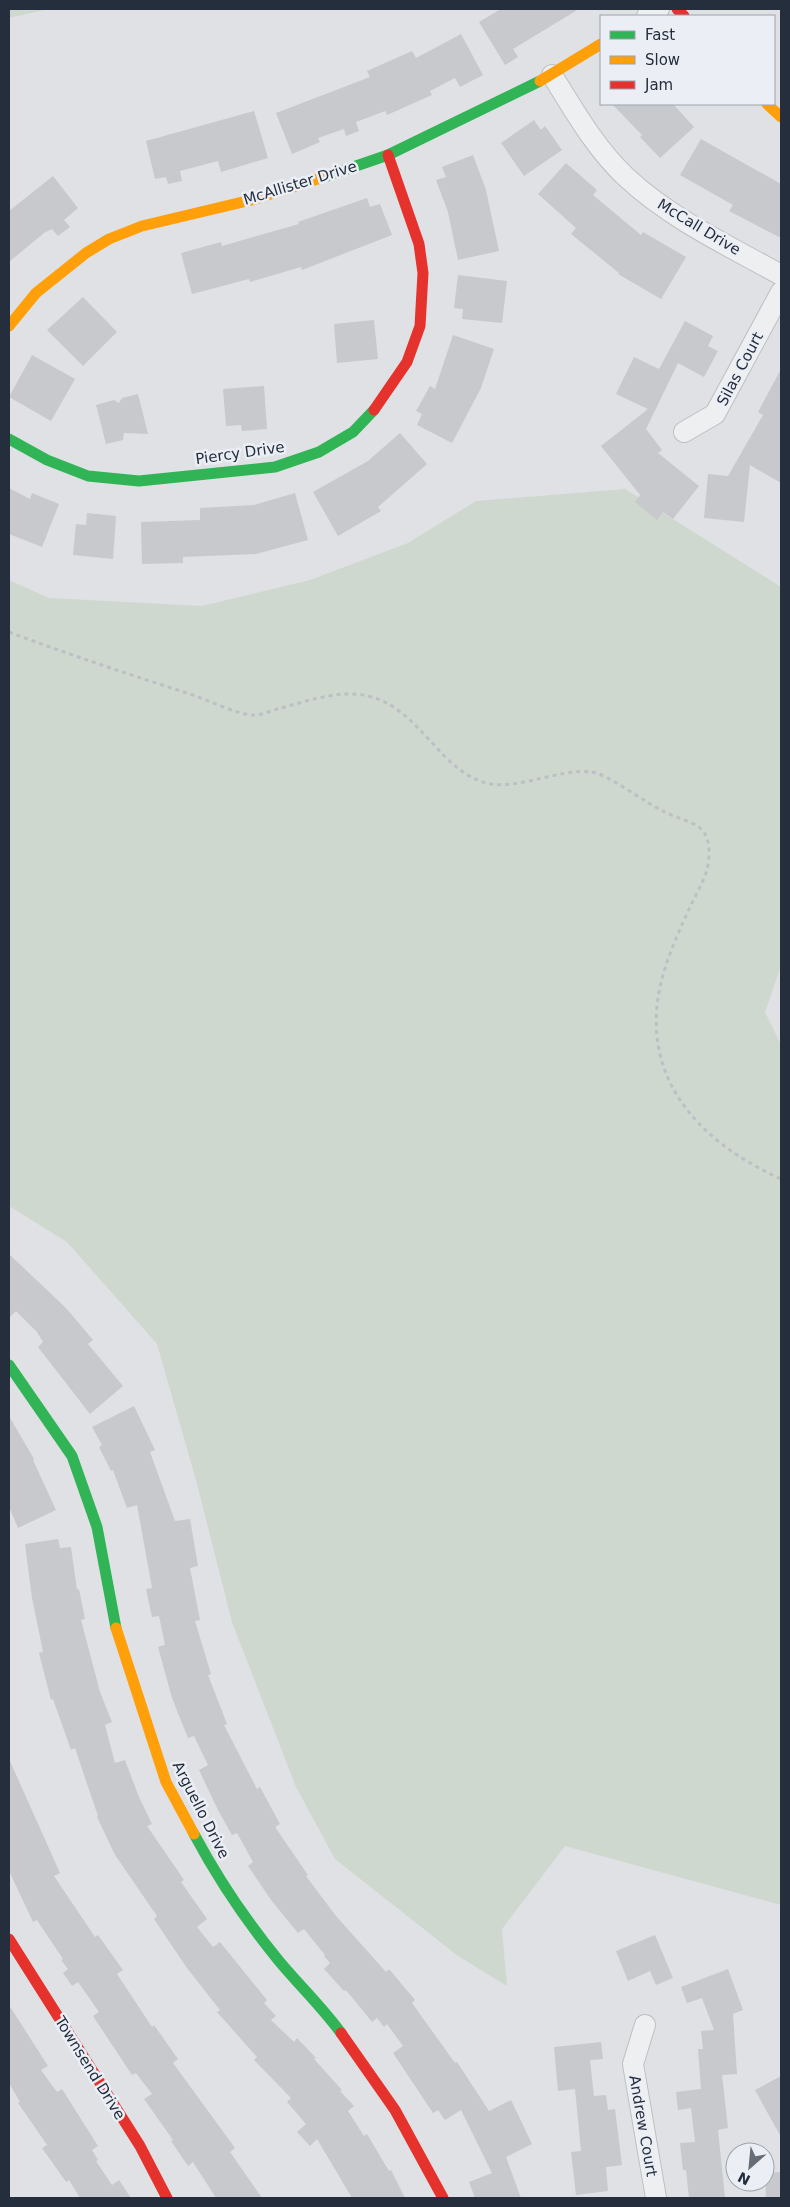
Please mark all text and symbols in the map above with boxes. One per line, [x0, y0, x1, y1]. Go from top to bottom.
legend [600, 15, 775, 105]
text: Fast [645, 26, 675, 44]
text: Slow [645, 51, 680, 69]
text: Jam [644, 76, 673, 94]
street label: McAllister Drive [241, 157, 359, 209]
street label: McCall Drive [654, 195, 744, 259]
street label: Silas Court [713, 329, 767, 409]
street label: Piercy Drive [194, 438, 286, 468]
street label: Arguello Drive [169, 1758, 233, 1862]
street label: Townsend Drive [50, 2012, 129, 2123]
street label: Andrew Court [625, 2074, 661, 2178]
north arrow [725, 2142, 775, 2192]
text: N [735, 2169, 753, 2188]

